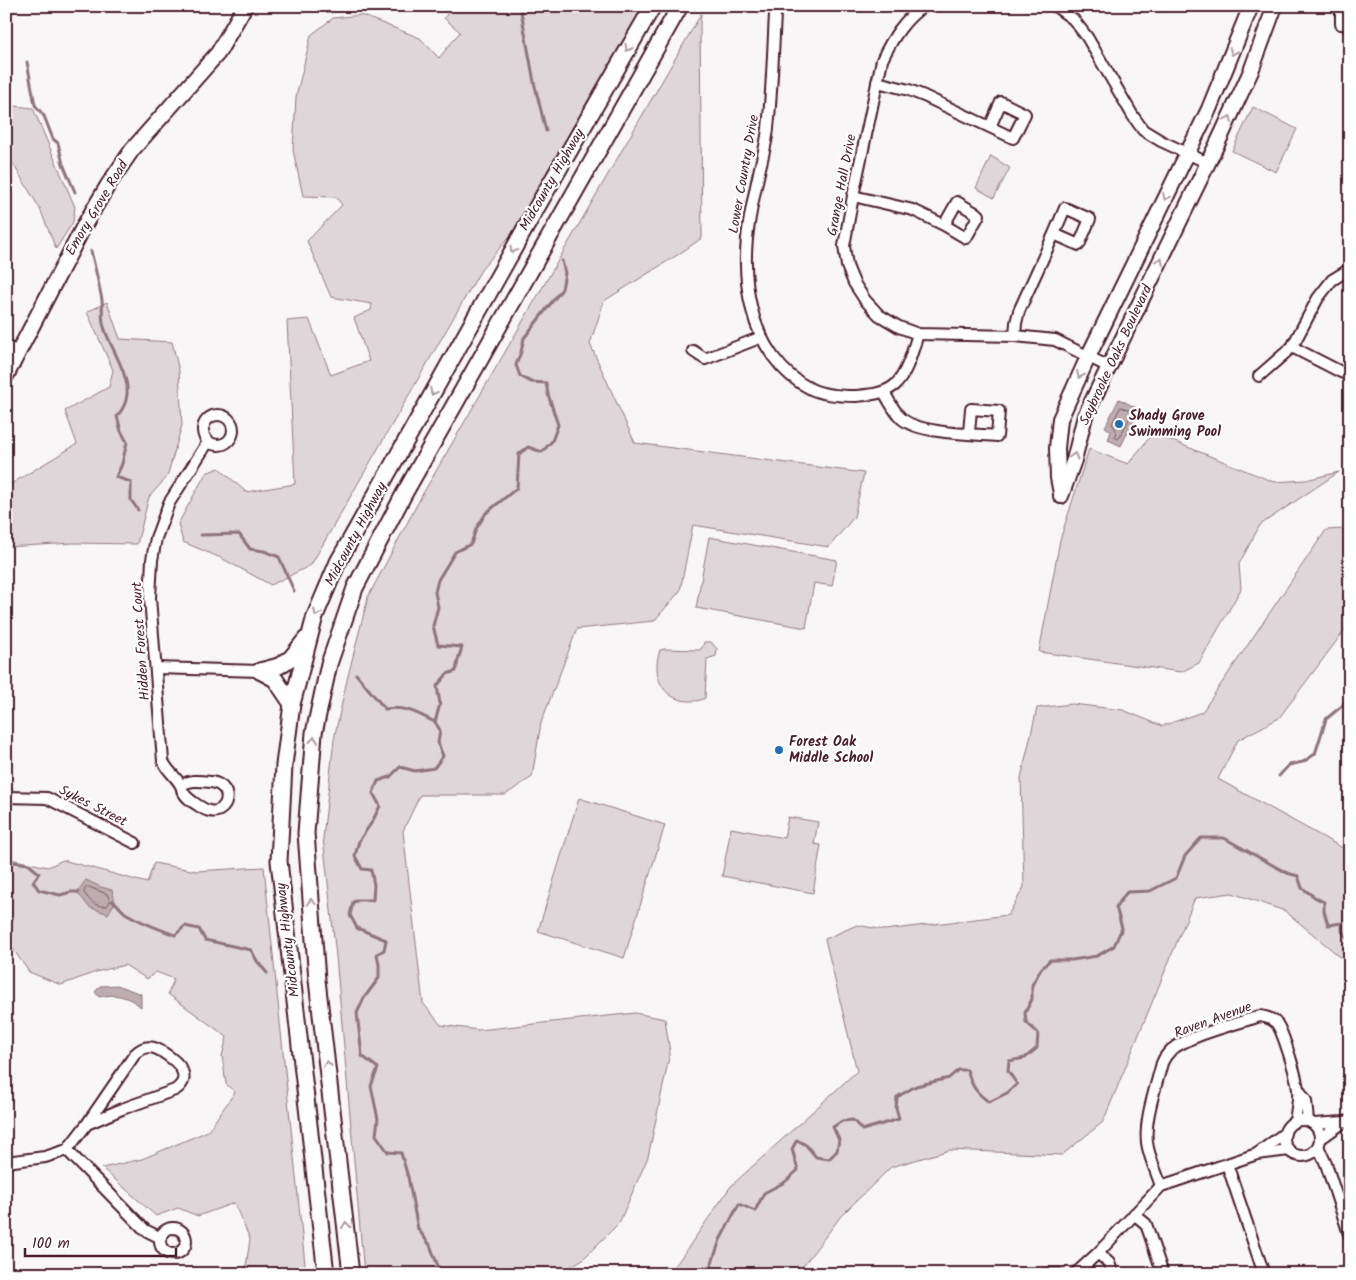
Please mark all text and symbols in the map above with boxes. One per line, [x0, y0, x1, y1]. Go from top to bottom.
one-way arrow [625, 43, 635, 52]
one-way arrow [1229, 47, 1239, 55]
street label: Lower Country Drive [723, 112, 765, 235]
one-way arrow [1222, 115, 1233, 124]
street label: Midcounty Highway [514, 124, 591, 235]
street label: Grange Hall Drive [821, 131, 863, 238]
street label: Emory Grove Road [60, 155, 135, 260]
one-way arrow [1162, 192, 1172, 201]
one-way arrow [509, 245, 519, 254]
one-way arrow [1154, 258, 1164, 267]
street label: Saybrooke Oaks Boulevard [1074, 280, 1159, 429]
one-way arrow [1076, 370, 1086, 379]
one-way arrow [429, 386, 439, 395]
place label: Shady Grove Swimming Pool [1129, 405, 1221, 443]
marker: Shady Grove Swimming Pool [1113, 418, 1125, 430]
one-way arrow [1069, 452, 1079, 461]
street label: Midcounty Highway [319, 478, 393, 590]
street label: Hidden Forest Court [126, 580, 156, 701]
one-way arrow [313, 608, 323, 617]
place label: Forest Oak Middle School [789, 731, 873, 769]
one-way arrow [308, 736, 319, 744]
marker: Forest Oak Middle School [773, 744, 785, 756]
street label: Sykes Street [55, 779, 131, 833]
street label: Midcounty Highway [270, 881, 306, 998]
one-way arrow [306, 898, 317, 906]
street label: Raven Avenue [1171, 996, 1256, 1044]
one-way arrow [322, 1060, 333, 1068]
one-way arrow [341, 1221, 352, 1229]
scale bar [25, 1225, 176, 1257]
text: 100 m [32, 1232, 70, 1256]

